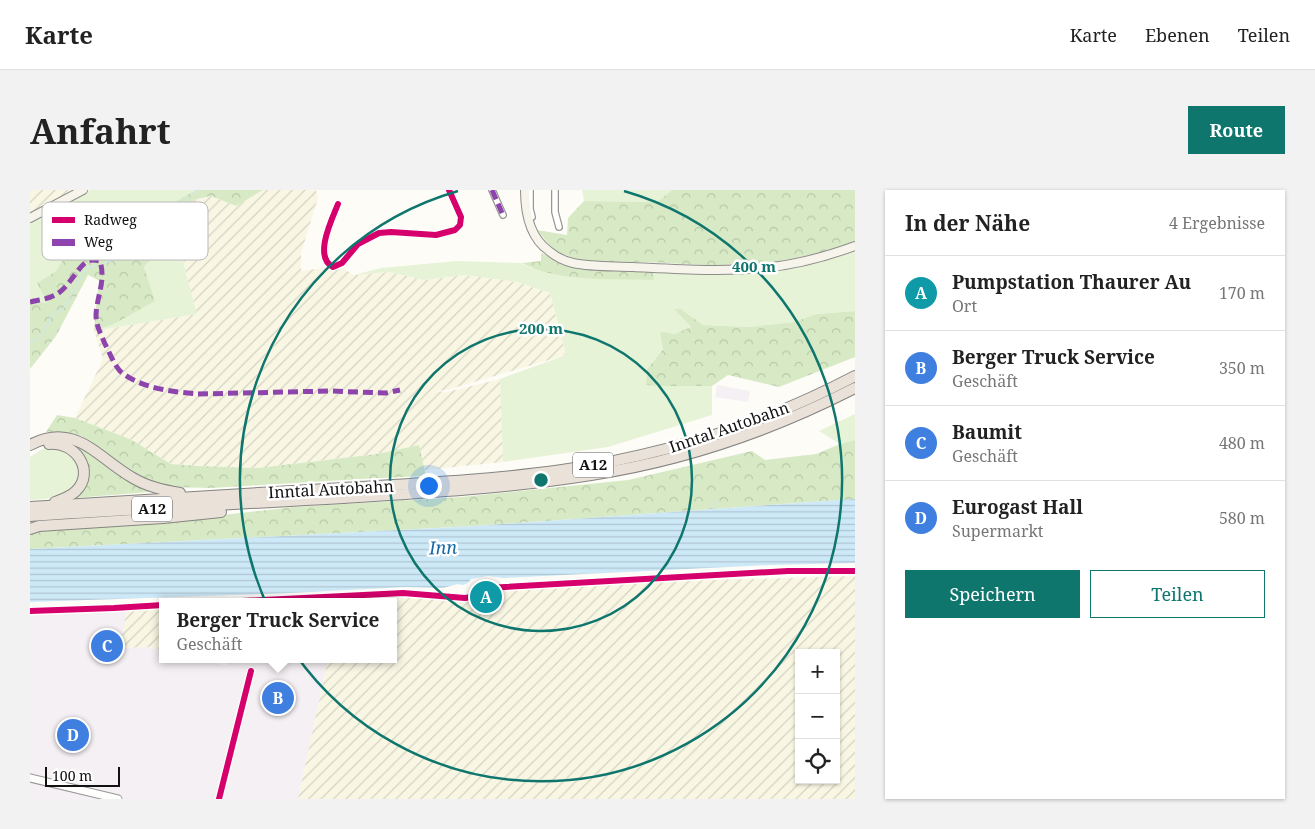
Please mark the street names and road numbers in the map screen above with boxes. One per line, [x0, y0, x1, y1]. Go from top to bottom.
street label: Inntal Autobahn [666, 396, 792, 458]
road number: A12 [573, 452, 613, 478]
street label: Inntal Autobahn [268, 475, 394, 503]
road number: A12 [132, 496, 172, 522]

